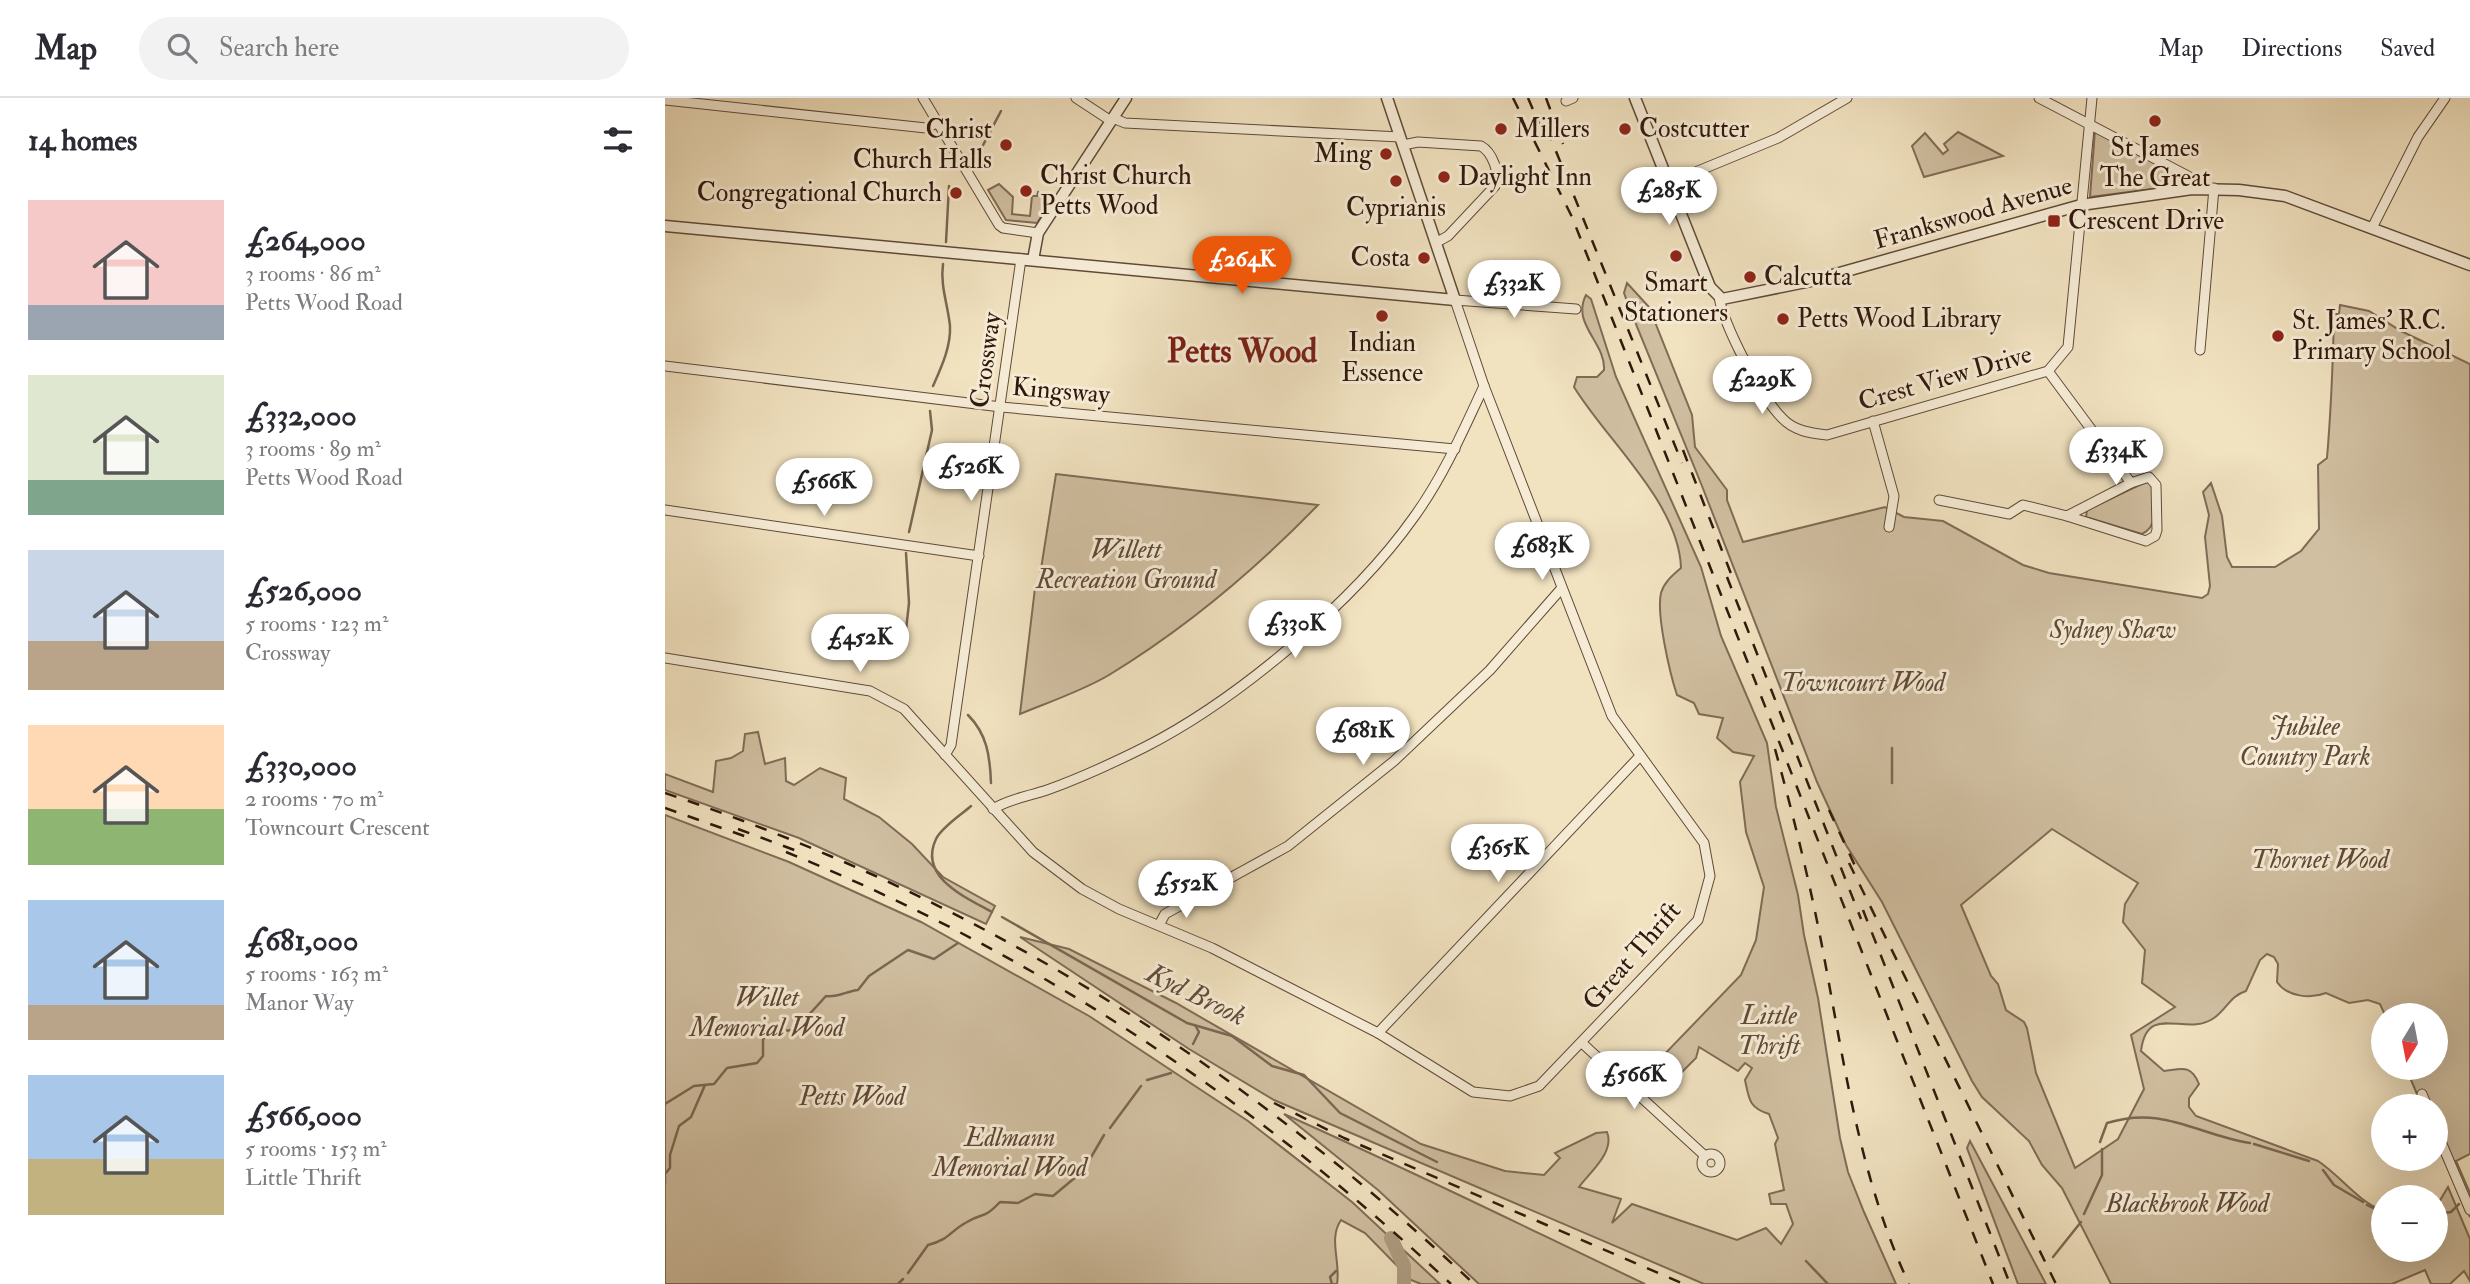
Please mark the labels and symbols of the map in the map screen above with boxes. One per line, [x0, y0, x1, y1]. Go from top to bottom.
place label: Millers [1515, 113, 1590, 145]
place label: Costcutter [1639, 113, 1749, 145]
marker: St James The Great [2147, 113, 2163, 129]
place label: Christ Church Halls [853, 114, 992, 176]
marker: Millers [1493, 121, 1509, 137]
marker: Costcutter [1617, 121, 1633, 137]
place label: St James The Great [2100, 132, 2210, 194]
marker: Christ Church Halls [998, 137, 1014, 153]
place label: Ming [1314, 138, 1373, 170]
marker: Ming [1378, 146, 1394, 162]
place label: Christ Church Petts Wood [1040, 160, 1192, 222]
place label: Daylight Inn [1458, 161, 1592, 193]
pin: £285K [1620, 167, 1718, 227]
marker: Daylight Inn [1436, 169, 1452, 185]
street label: Frankswood Avenue [1870, 169, 2076, 257]
marker: Cyprianis [1388, 173, 1404, 189]
place label: Congregational Church [697, 177, 942, 209]
marker: Christ Church Petts Wood [1018, 183, 1034, 199]
marker: Congregational Church [948, 185, 964, 201]
place label: Cyprianis [1346, 192, 1446, 225]
place label: Crescent Drive [2068, 205, 2224, 237]
marker: Crescent Drive [2046, 213, 2062, 229]
pin: £264K [1193, 236, 1291, 296]
place label: Costa [1350, 242, 1410, 274]
marker: Smart Stationers [1668, 248, 1684, 264]
marker: Costa [1416, 250, 1432, 266]
pin: £332K [1465, 260, 1563, 320]
place label: Calcutta [1764, 261, 1852, 293]
place label: Smart Stationers [1624, 267, 1728, 329]
marker: Calcutta [1742, 269, 1758, 285]
place label: Petts Wood Library [1797, 303, 2001, 335]
place label: St. James' R.C. Primary School [2292, 305, 2452, 367]
marker: Indian Essence [1374, 308, 1390, 324]
street label: Crossway [963, 309, 1009, 410]
marker: Petts Wood Library [1775, 311, 1791, 327]
place label: Indian Essence [1341, 327, 1423, 389]
marker: St. James' R.C. Primary School [2270, 328, 2286, 344]
district label: Petts Wood [1167, 331, 1318, 372]
street label: Crest View Drive [1855, 338, 2036, 418]
pin: £229K [1713, 356, 1811, 416]
street label: Kingsway [1011, 371, 1112, 411]
pin: £334K [2067, 428, 2165, 487]
pin: £526K [922, 444, 1020, 503]
pin: £566K [775, 458, 873, 518]
pin: £683K [1493, 522, 1591, 582]
park label: Willett Recreation Ground [1035, 534, 1218, 596]
pin: £330K [1246, 601, 1344, 660]
pin: £452K [811, 614, 909, 674]
park label: Sydney Shaw [2049, 614, 2176, 646]
park label: Towncourt Wood [1781, 667, 1947, 699]
pin: £681K [1314, 708, 1412, 767]
park label: Jubilee Country Park [2240, 711, 2370, 773]
pin: £365K [1449, 824, 1547, 884]
park label: Thornet Wood [2251, 844, 2391, 876]
pin: £552K [1137, 860, 1235, 920]
street label: Great Thrift [1576, 895, 1688, 1017]
water label: Kyd Brook [1139, 955, 1252, 1034]
park label: Willet Memorial Wood [688, 982, 846, 1044]
park label: Little Thrift [1738, 1000, 1802, 1062]
north arrow [2371, 1003, 2448, 1080]
pin: £566K [1585, 1052, 1683, 1111]
park label: Petts Wood [798, 1081, 907, 1113]
park label: Edlmann Memorial Wood [931, 1122, 1089, 1184]
park label: Blackbrook Wood [2103, 1188, 2271, 1220]

